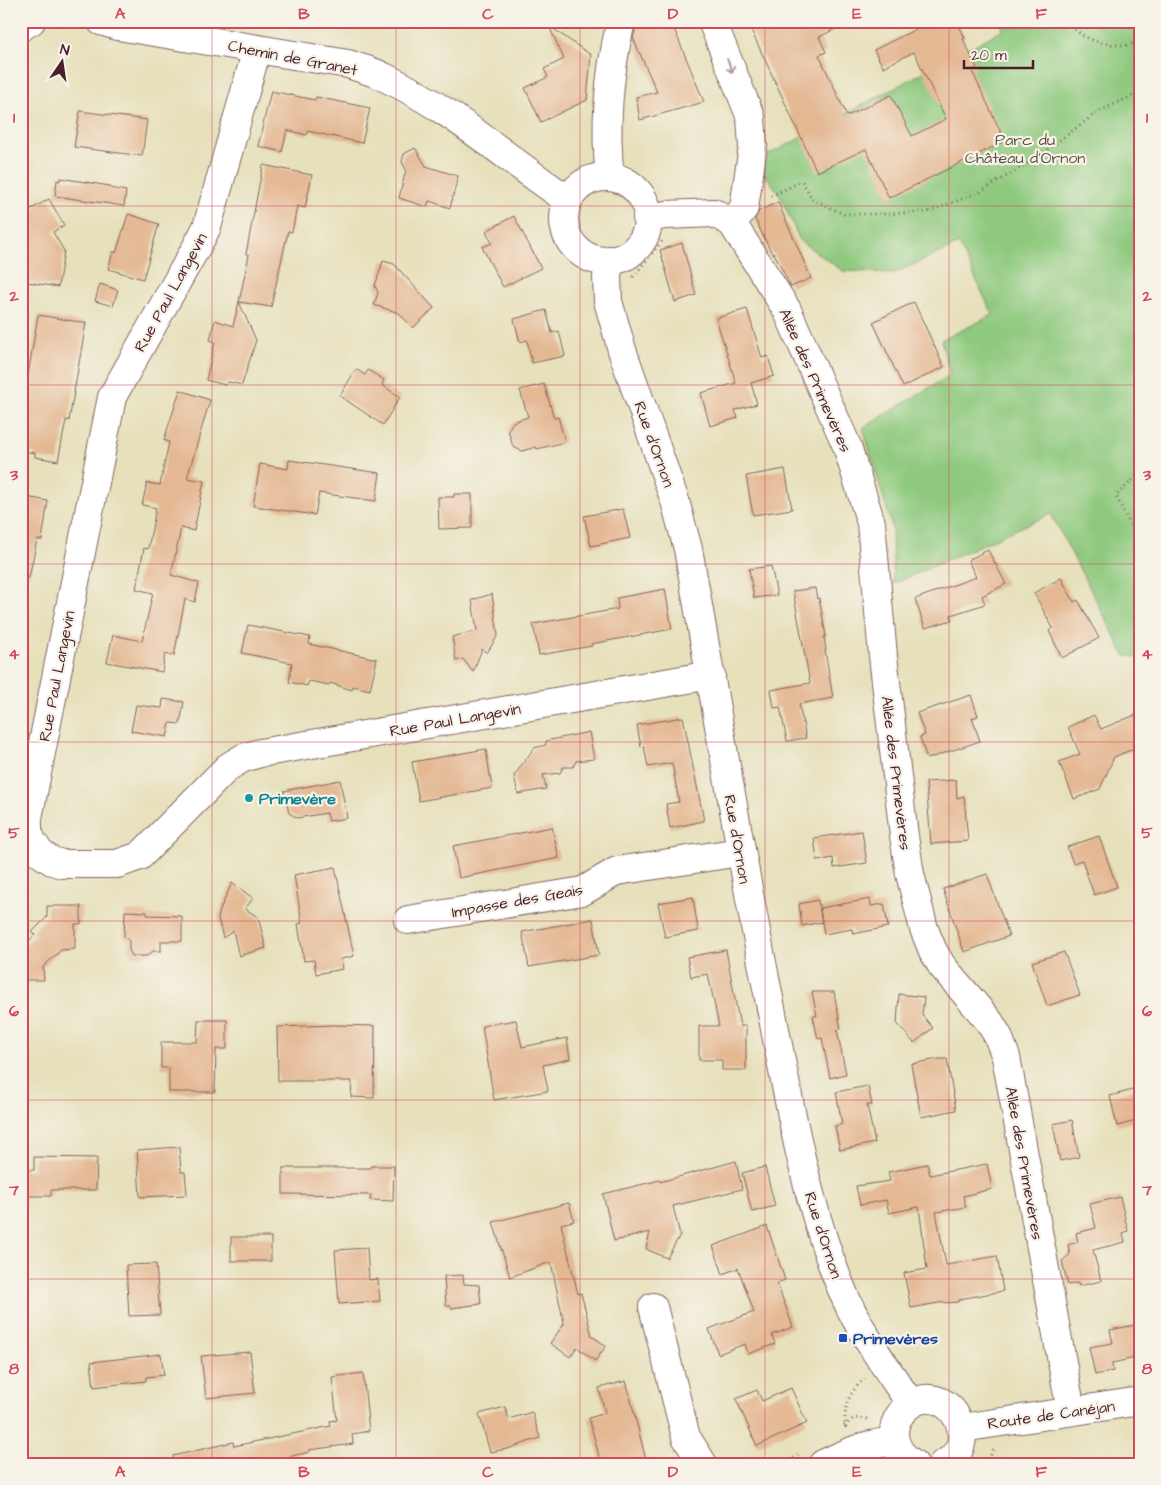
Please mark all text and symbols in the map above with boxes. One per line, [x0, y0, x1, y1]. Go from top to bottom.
text: A [115, 3, 126, 25]
text: B [298, 3, 310, 25]
text: C [482, 3, 494, 25]
text: D [668, 3, 679, 25]
text: E [852, 3, 862, 25]
text: F [1035, 3, 1047, 25]
street label: Chemin de Granet [226, 35, 360, 81]
north arrow [38, 38, 88, 88]
scale bar [964, 38, 1032, 70]
text: N [58, 40, 71, 61]
text: 20 m [971, 45, 1007, 66]
one-way arrow [726, 58, 736, 73]
text: 1 [13, 107, 16, 129]
text: 1 [1146, 107, 1149, 129]
park label: Parc du Château d'Ornon [965, 129, 1085, 169]
street label: Rue Paul Langevin [129, 229, 214, 356]
text: 2 [8, 285, 19, 307]
text: 2 [1141, 285, 1152, 307]
street label: Allée des Primevères [773, 305, 857, 456]
street label: Rue d'Ornon [628, 398, 680, 490]
text: 3 [9, 464, 19, 486]
text: 3 [1142, 464, 1152, 486]
street label: Rue Paul Langevin [34, 609, 81, 744]
text: 4 [9, 643, 20, 665]
text: 4 [1142, 643, 1153, 665]
street label: Allée des Primevères [876, 695, 916, 852]
street label: Rue Paul Langevin [388, 698, 523, 743]
place label: Primevère [259, 788, 336, 810]
marker: Primevère [243, 792, 255, 804]
street label: Rue d'Ornon [718, 793, 756, 885]
text: 5 [8, 822, 20, 844]
text: 5 [1141, 822, 1153, 844]
street label: Impasse des Geais [450, 879, 584, 923]
text: 6 [9, 1000, 19, 1022]
text: 6 [1142, 1000, 1152, 1022]
street label: Allée des Primevères [1000, 1085, 1048, 1242]
text: 7 [8, 1179, 19, 1201]
text: 7 [1141, 1179, 1152, 1201]
street label: Rue d'Ornon [799, 1189, 847, 1281]
place label: Primevères [853, 1328, 938, 1350]
marker: Primevères [837, 1332, 849, 1344]
text: 8 [9, 1358, 20, 1380]
text: 8 [1142, 1358, 1153, 1380]
street label: Route de Canéjan [986, 1395, 1116, 1435]
text: A [115, 1461, 126, 1483]
text: B [298, 1461, 310, 1483]
text: C [482, 1461, 494, 1483]
text: D [668, 1461, 679, 1483]
text: E [852, 1461, 862, 1483]
text: F [1035, 1461, 1047, 1483]

